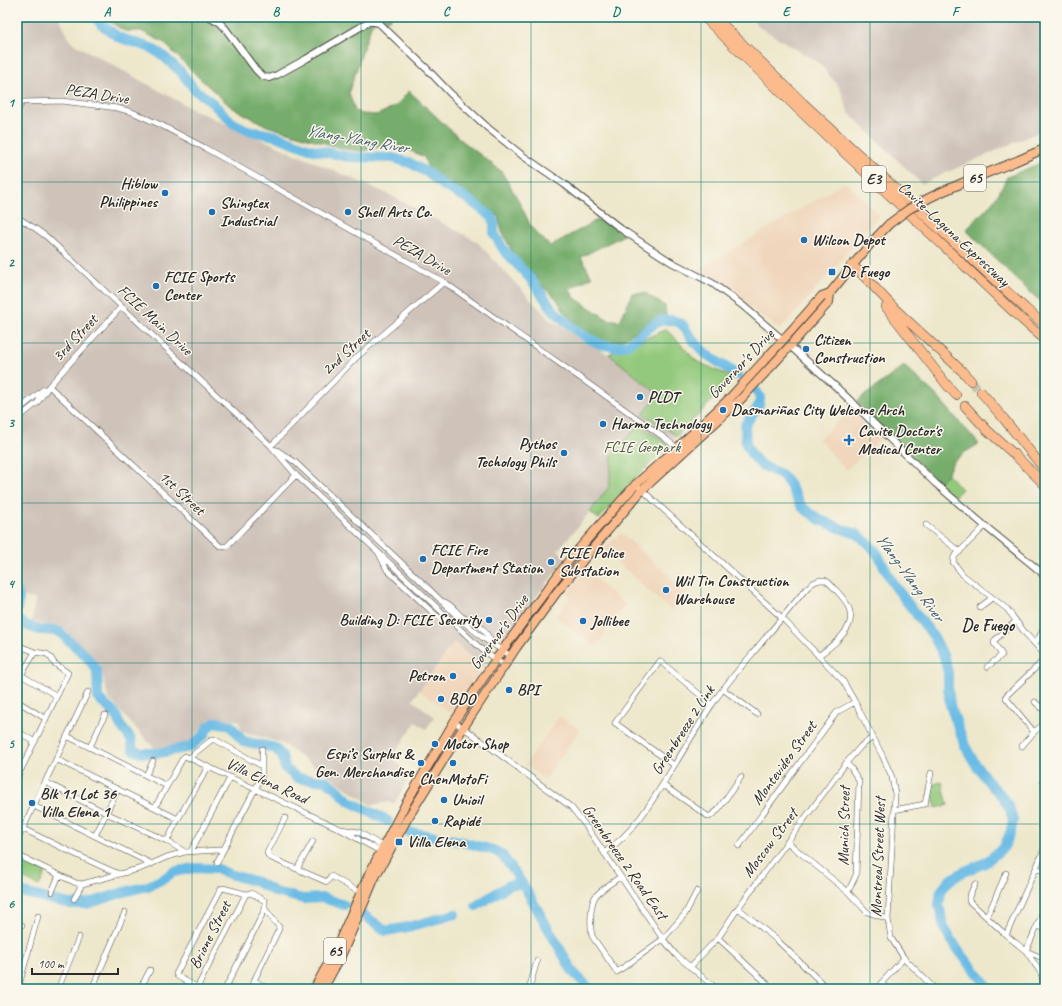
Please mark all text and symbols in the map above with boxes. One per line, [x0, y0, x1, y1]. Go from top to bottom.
text: A [104, 4, 112, 20]
text: B [273, 4, 281, 20]
text: C [443, 4, 451, 20]
text: D [612, 4, 621, 20]
text: E [783, 4, 792, 20]
text: F [952, 4, 961, 20]
street label: PEZA Drive [64, 79, 132, 109]
text: 1 [8, 95, 16, 111]
water label: Ylang-Ylang River [304, 120, 413, 159]
road number: 65 [964, 165, 986, 191]
road number: E3 [862, 166, 886, 192]
place label: Hiblow Philippines [99, 174, 159, 212]
street label: Cavite–Laguna Expressway [894, 177, 1015, 292]
marker: Hiblow Philippines [160, 188, 170, 198]
place label: Shingtex Industrial [220, 193, 279, 231]
place label: Shell Arts Co. [356, 202, 433, 222]
marker: Shingtex Industrial [207, 207, 217, 217]
marker: Shell Arts Co. [343, 207, 353, 217]
street label: PEZA Drive [389, 230, 456, 280]
place label: Wilcon Depot [812, 230, 886, 250]
marker: Wilcon Depot [799, 235, 809, 245]
text: 2 [8, 255, 15, 271]
place label: De Fuego [840, 262, 890, 282]
place label: FCIE Sports Center [164, 267, 236, 305]
marker: De Fuego [827, 267, 837, 277]
street label: FCIE Main Drive [113, 280, 198, 361]
marker: FCIE Sports Center [151, 281, 161, 291]
street label: 3rd Street [48, 309, 103, 366]
street label: 2nd Street [318, 323, 376, 379]
street label: Governor's Drive [704, 324, 780, 403]
place label: Citizen Construction [814, 330, 885, 368]
marker: Citizen Construction [801, 344, 811, 354]
place label: PLDT [648, 387, 682, 407]
marker: PLDT [635, 392, 645, 402]
place label: Dasmariñas City Welcome Arch [731, 400, 905, 420]
marker: Dasmariñas City Welcome Arch [718, 405, 728, 415]
place label: Harmo Technology [611, 414, 713, 434]
text: 3 [8, 415, 15, 431]
marker: Harmo Technology [598, 419, 608, 429]
place label: Cavite Doctor's Medical Center [858, 421, 943, 459]
place label: Pythos Techology Phils [475, 434, 558, 472]
marker: Cavite Doctor's Medical Center [843, 434, 855, 446]
park label: FCIE Geopark [604, 437, 682, 457]
marker: Pythos Techology Phils [559, 448, 569, 458]
street label: 1st Street [155, 466, 211, 521]
water label: Ylang-Ylang River [871, 529, 951, 627]
place label: FCIE Fire Department Station [431, 540, 544, 578]
place label: FCIE Police Substation [559, 543, 625, 581]
marker: FCIE Fire Department Station [418, 554, 428, 564]
marker: FCIE Police Substation [546, 557, 556, 567]
place label: Wil Tin Construction Warehouse [674, 571, 790, 609]
text: 4 [8, 576, 16, 592]
marker: Wil Tin Construction Warehouse [661, 585, 671, 595]
street label: Governor's Drive [465, 589, 534, 674]
place label: Building D: FCIE Security [339, 610, 483, 630]
place label: Jollibee [590, 611, 630, 631]
marker: Building D: FCIE Security [484, 615, 494, 625]
district label: De Fuego [962, 615, 1016, 636]
marker: Jollibee [578, 616, 588, 626]
place label: Petron [408, 666, 447, 686]
marker: Petron [448, 671, 458, 681]
place label: BPI [517, 680, 542, 700]
street label: Greenbreeze 2 Link [647, 681, 720, 778]
marker: BPI [504, 685, 514, 695]
place label: BDO [449, 689, 477, 709]
marker: BDO [436, 694, 446, 704]
street label: Montevideo Street [747, 716, 822, 809]
place label: Motor Shop [443, 734, 509, 754]
text: 5 [8, 736, 15, 752]
marker: Motor Shop [430, 739, 440, 749]
place label: Espi’s Surplus & Gen. Merchandise [315, 744, 415, 782]
street label: Villa Elena Road [223, 753, 314, 810]
marker: Espi’s Surplus & Gen. Merchandise [416, 758, 426, 768]
marker: ChenMotoFi [448, 758, 458, 768]
place label: ChenMotoFi [419, 769, 488, 789]
place label: Blk 11 Lot 36 Villa Elena 1 [40, 784, 117, 822]
street label: Munich Street [833, 784, 855, 866]
place label: Unioil [452, 790, 485, 810]
street label: Montreal Street West [866, 794, 890, 917]
marker: Unioil [439, 795, 449, 805]
marker: Blk 11 Lot 36 Villa Elena 1 [27, 798, 37, 808]
street label: Greenbreeze 2 Road East [578, 801, 674, 926]
street label: Moscow Street [738, 803, 804, 881]
place label: Rapidé [443, 811, 482, 831]
marker: Rapidé [430, 816, 440, 826]
place label: Villa Elena [407, 832, 467, 852]
marker: Villa Elena [394, 837, 404, 847]
text: 6 [8, 896, 15, 912]
street label: Brione Street [184, 896, 236, 972]
road number: 65 [324, 938, 346, 964]
scale bar [32, 950, 118, 976]
text: 100 m [38, 956, 65, 972]

